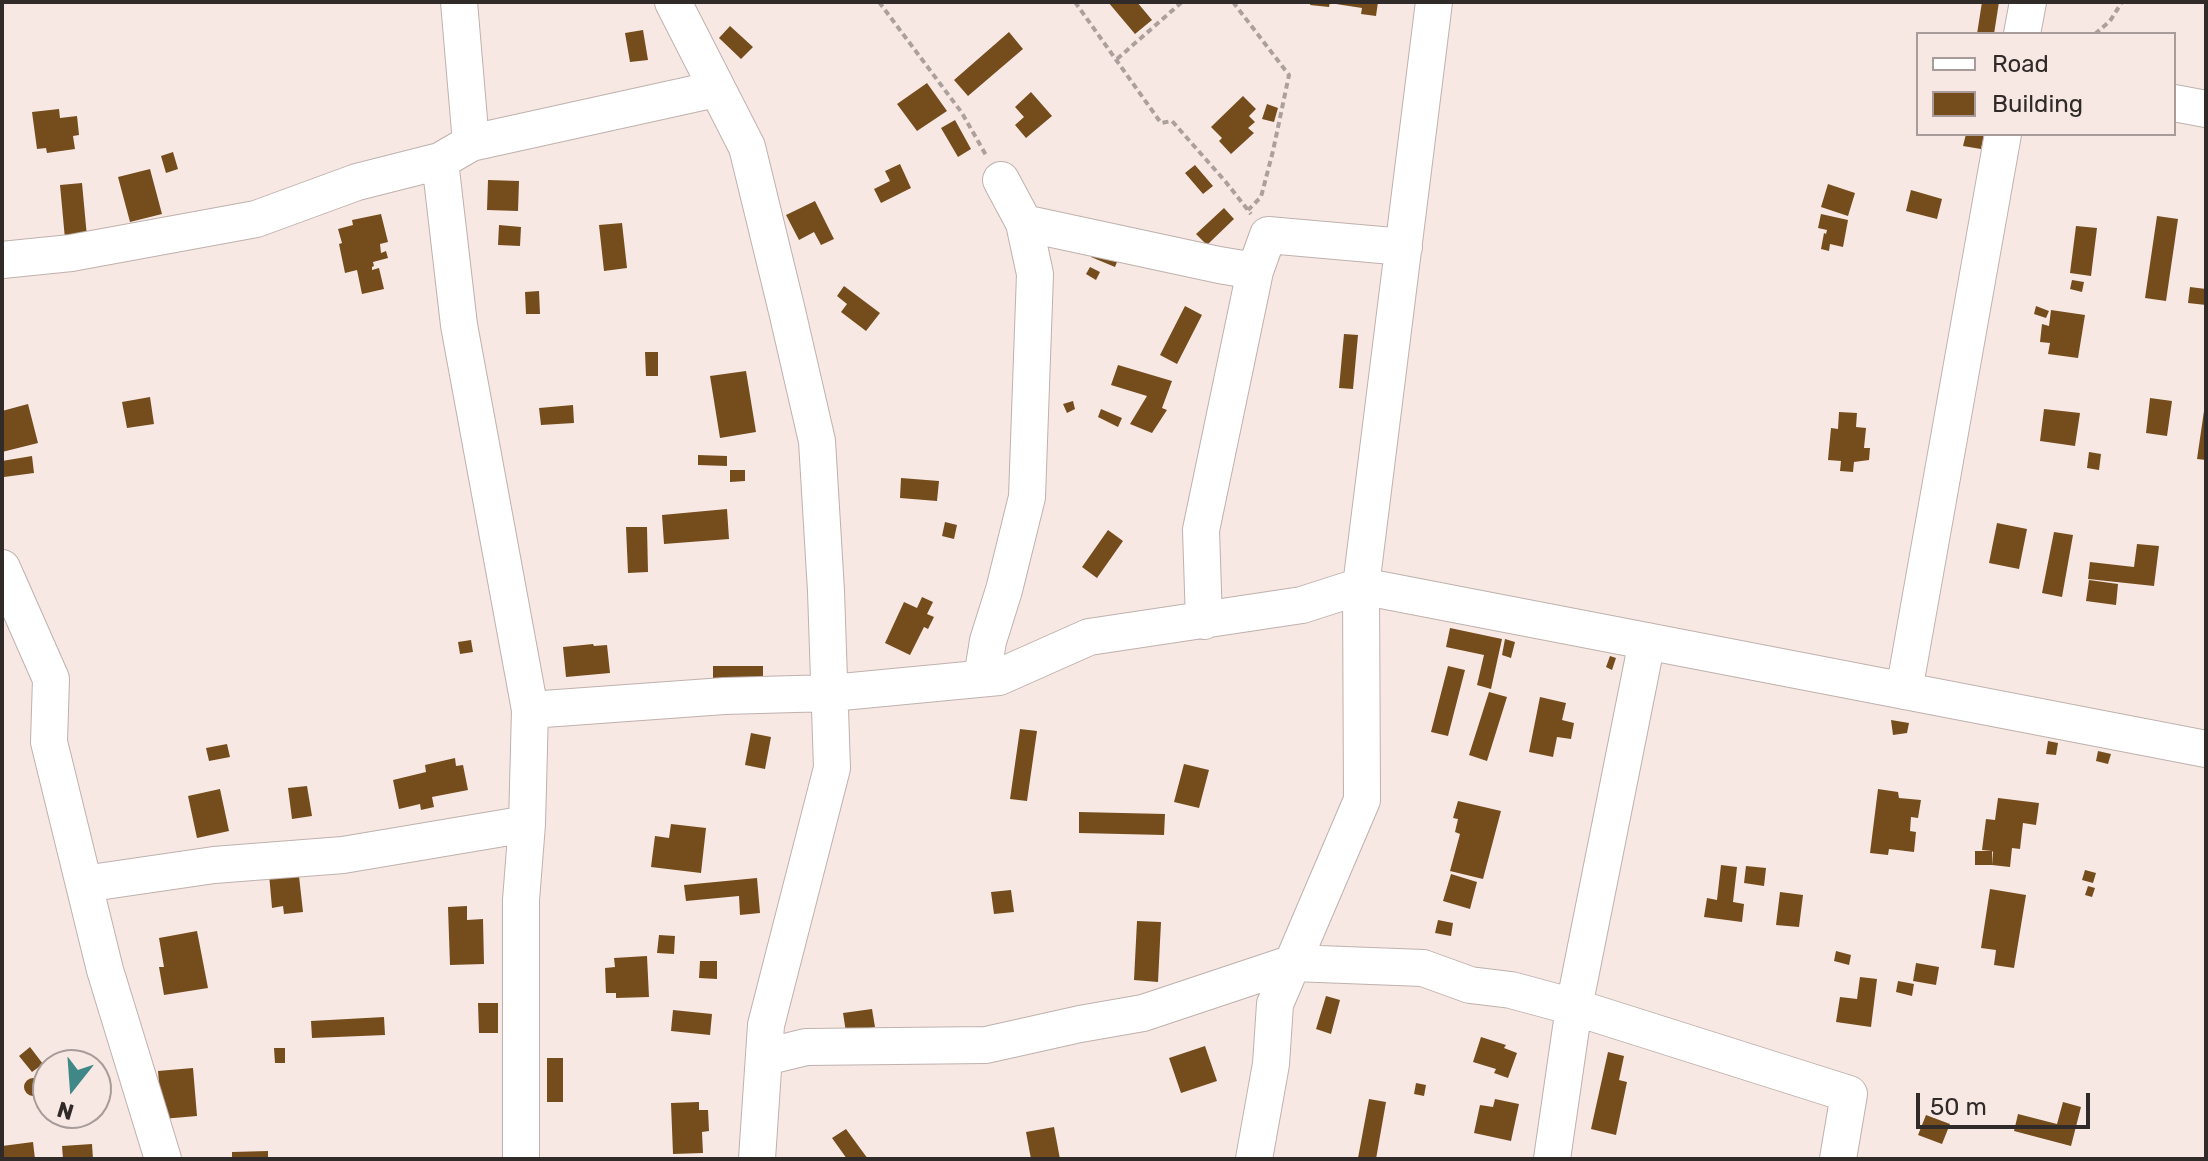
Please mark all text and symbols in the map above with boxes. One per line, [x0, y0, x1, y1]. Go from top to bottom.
legend [1916, 32, 2176, 136]
text: Road [1992, 50, 2049, 78]
text: Building [1992, 90, 2083, 118]
north arrow [32, 1049, 112, 1129]
scale bar [1920, 1077, 2094, 1127]
text: 50 m [1930, 1093, 1987, 1121]
text: N [54, 1095, 77, 1126]

